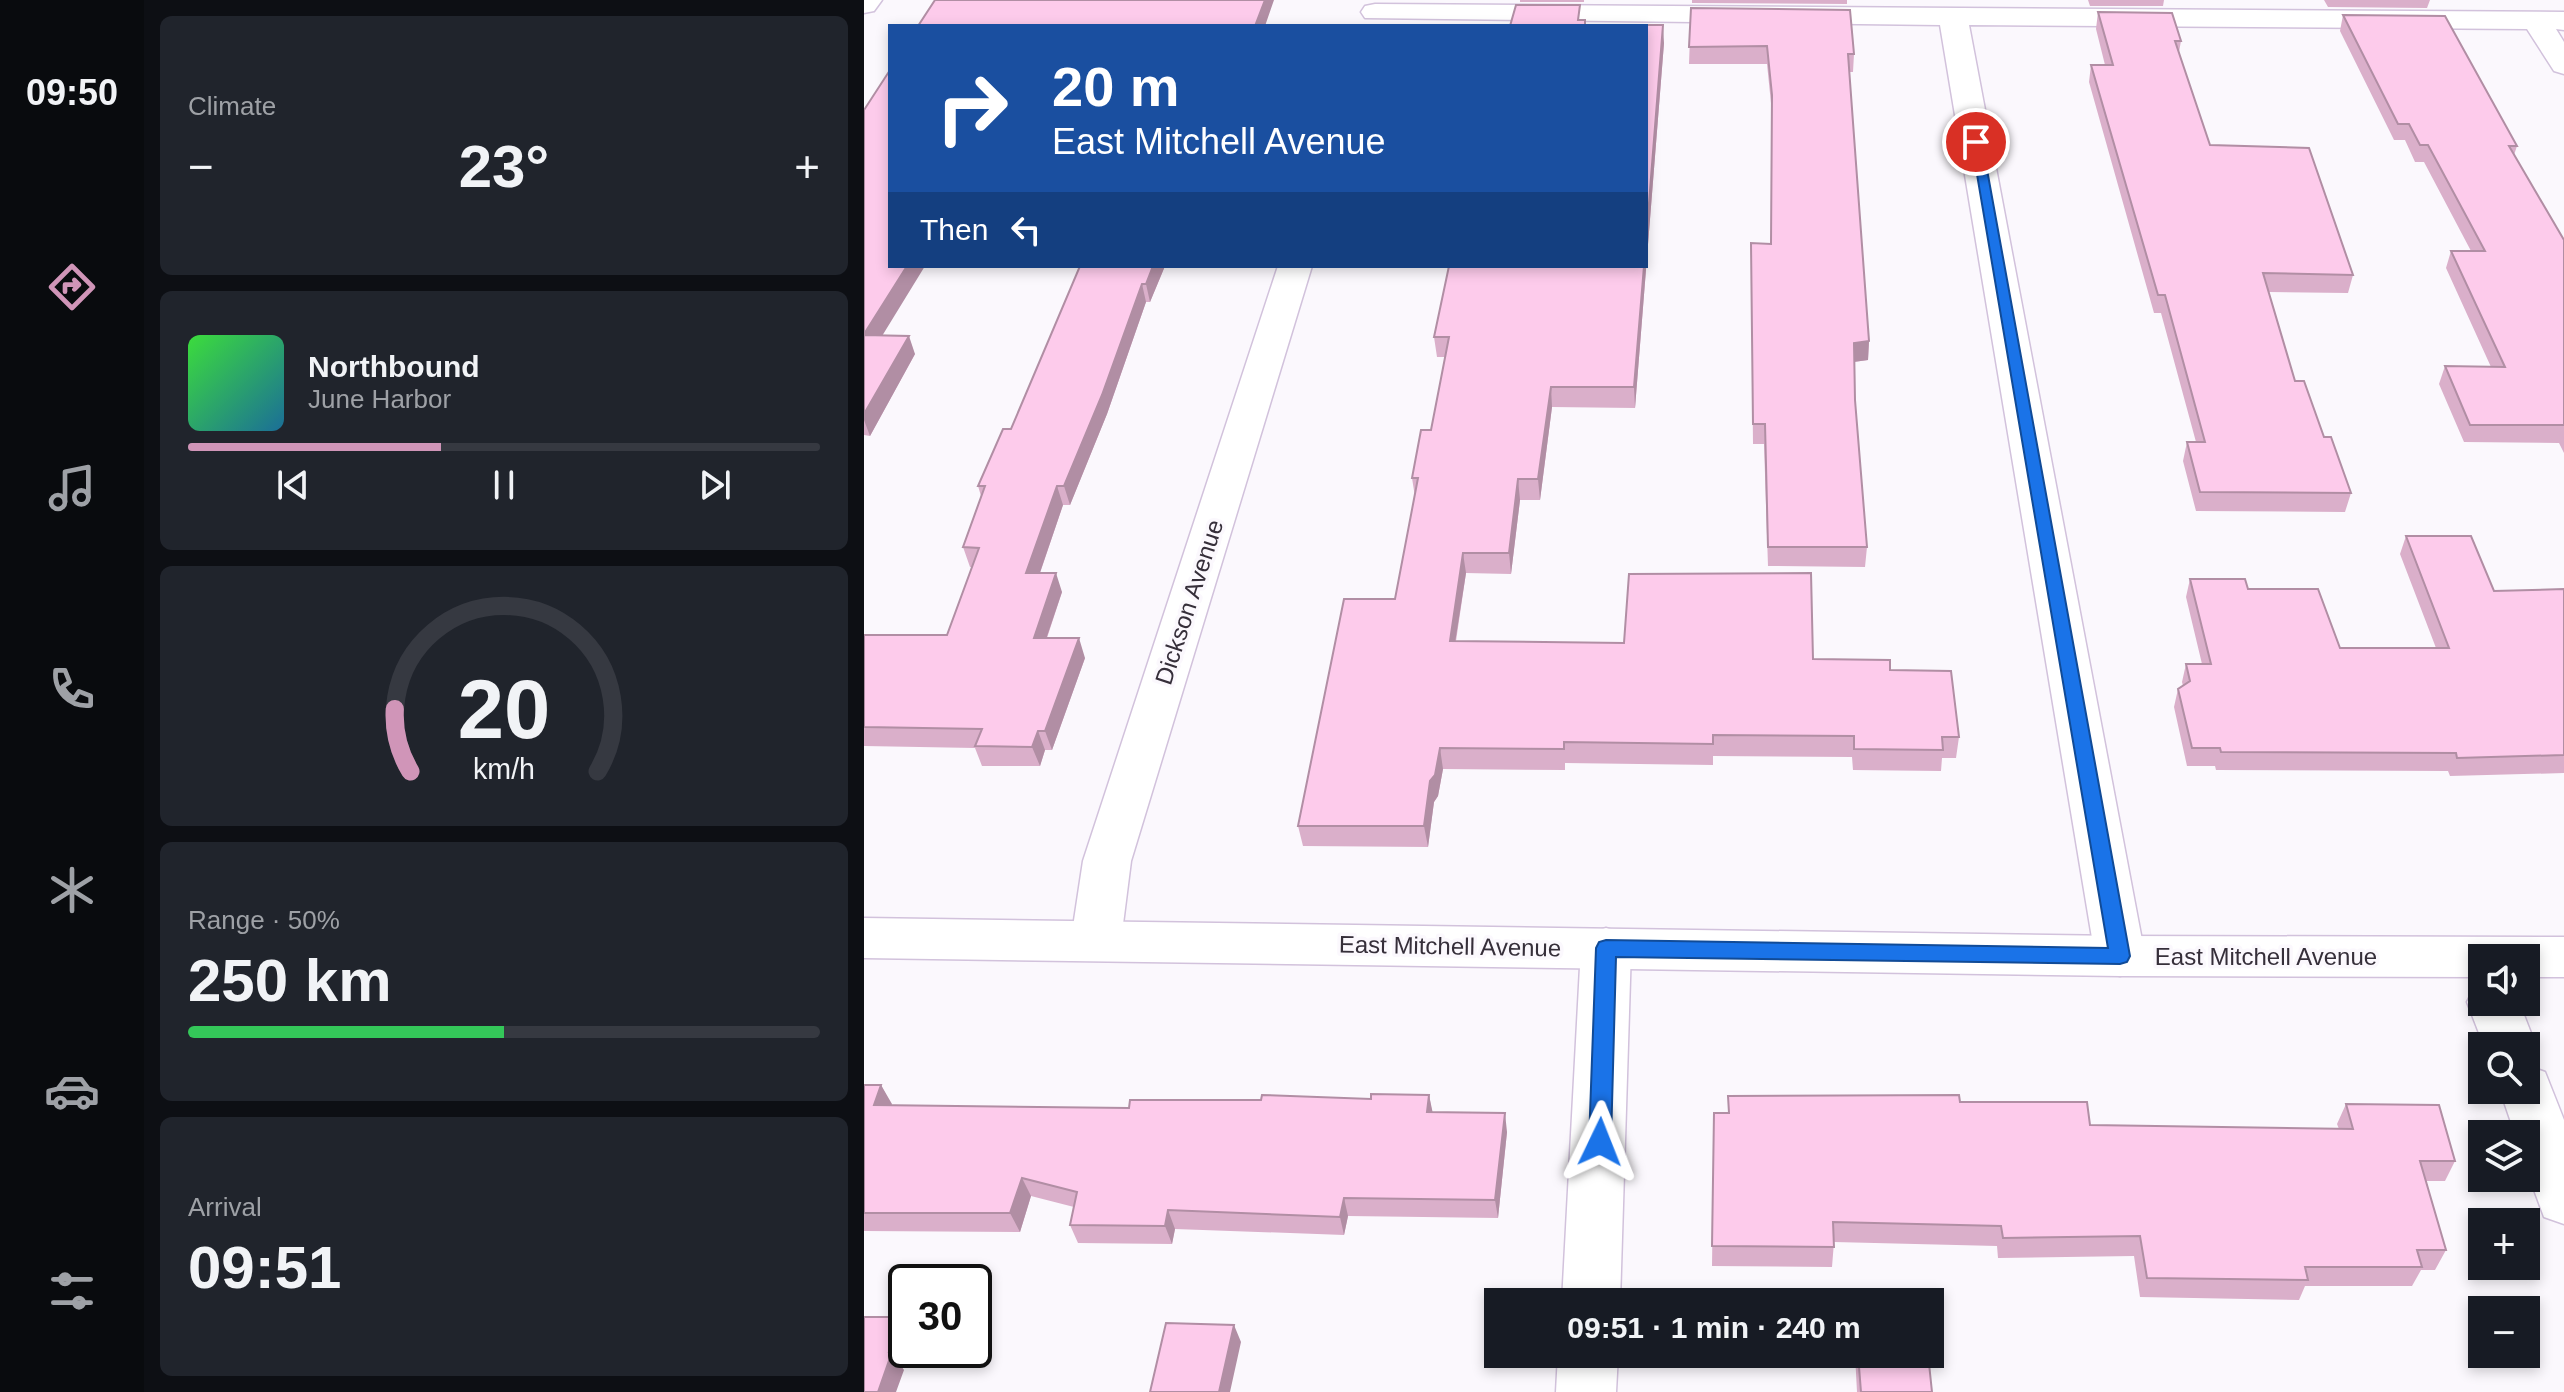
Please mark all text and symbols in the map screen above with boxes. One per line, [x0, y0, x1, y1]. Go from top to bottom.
text: 20 m [1052, 55, 1180, 118]
icon: right [920, 56, 1024, 160]
text: 09:50 [26, 72, 118, 113]
text: Climate [188, 91, 276, 121]
pin [1942, 108, 2010, 176]
icon: arrive [1954, 120, 1998, 164]
text: East Mitchell Avenue [1052, 121, 1386, 162]
text: 23° [459, 133, 549, 200]
text: − [188, 142, 214, 191]
text: + [794, 142, 820, 191]
icon: left [1004, 208, 1048, 252]
text: Then [920, 213, 988, 246]
icon: directions [44, 259, 100, 315]
text: Northbound [308, 350, 480, 383]
text: June Harbor [308, 384, 451, 414]
icon: music [44, 460, 100, 516]
icon: previous [271, 463, 315, 507]
icon: pause [482, 463, 526, 507]
icon: next [693, 463, 737, 507]
street label: Dickson Avenue [1150, 516, 1228, 688]
icon: phone [44, 661, 100, 717]
text: 20 [458, 663, 550, 756]
text: km/h [473, 753, 535, 785]
icon: climate [44, 862, 100, 918]
text: Range · 50% [188, 905, 340, 935]
street label: East Mitchell Avenue [1339, 931, 1561, 961]
street label: East Mitchell Avenue [2155, 943, 2377, 970]
map controls [2468, 944, 2540, 1368]
button: sound [2468, 944, 2540, 1016]
text: 250 km [188, 947, 392, 1014]
button: search [2468, 1032, 2540, 1104]
icon: car [44, 1063, 100, 1119]
position arrow [1558, 1100, 1642, 1184]
button: layers [2468, 1120, 2540, 1192]
text: Arrival [188, 1192, 262, 1222]
button: + [2468, 1208, 2540, 1280]
text: 09:51 [188, 1234, 341, 1301]
icon: filters [44, 1263, 100, 1319]
speed limit sign: 30 [888, 1264, 992, 1368]
button: − [2468, 1296, 2540, 1368]
text: 09:51 · 1 min · 240 m [1567, 1311, 1861, 1344]

